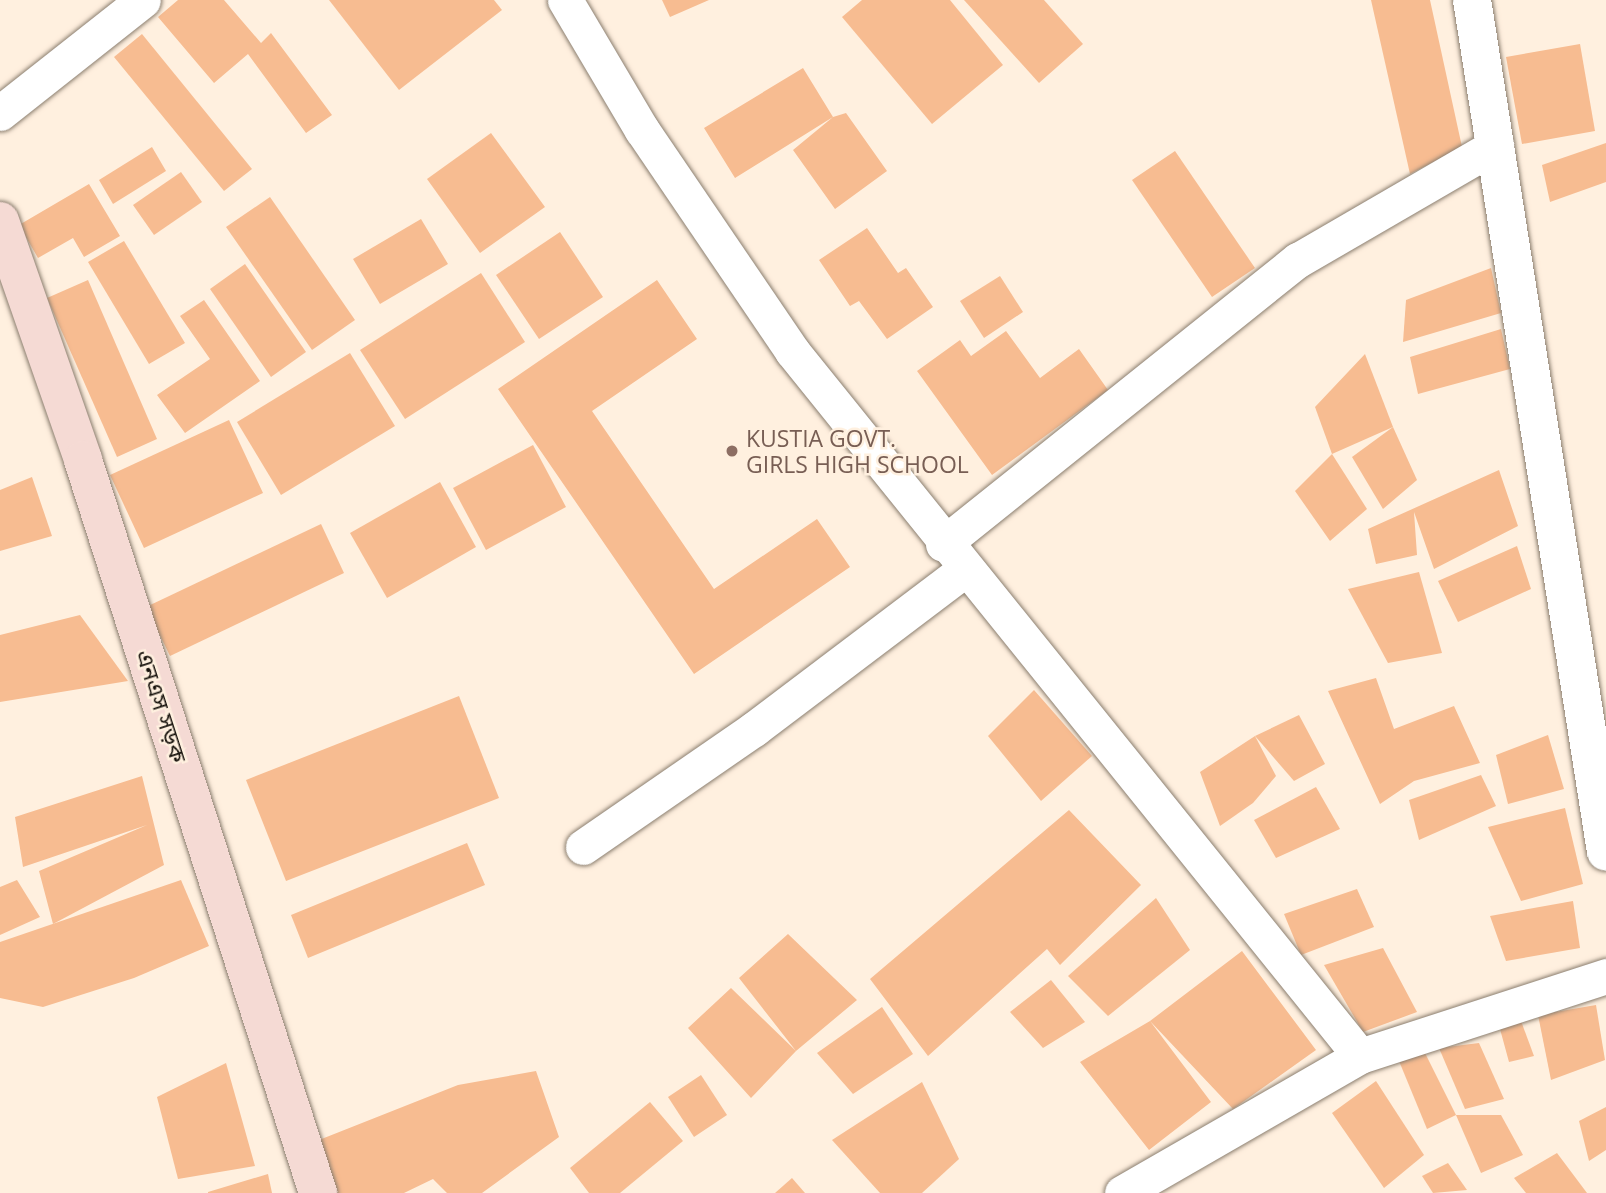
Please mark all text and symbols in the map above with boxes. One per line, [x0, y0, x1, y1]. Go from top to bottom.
place label: KUSTIA GOVT. GIRLS HIGH SCHOOL [746, 424, 969, 478]
marker: KUSTIA GOVT. GIRLS HIGH SCHOOL [724, 443, 740, 459]
street label: এনএস সড়ক [131, 646, 193, 766]

